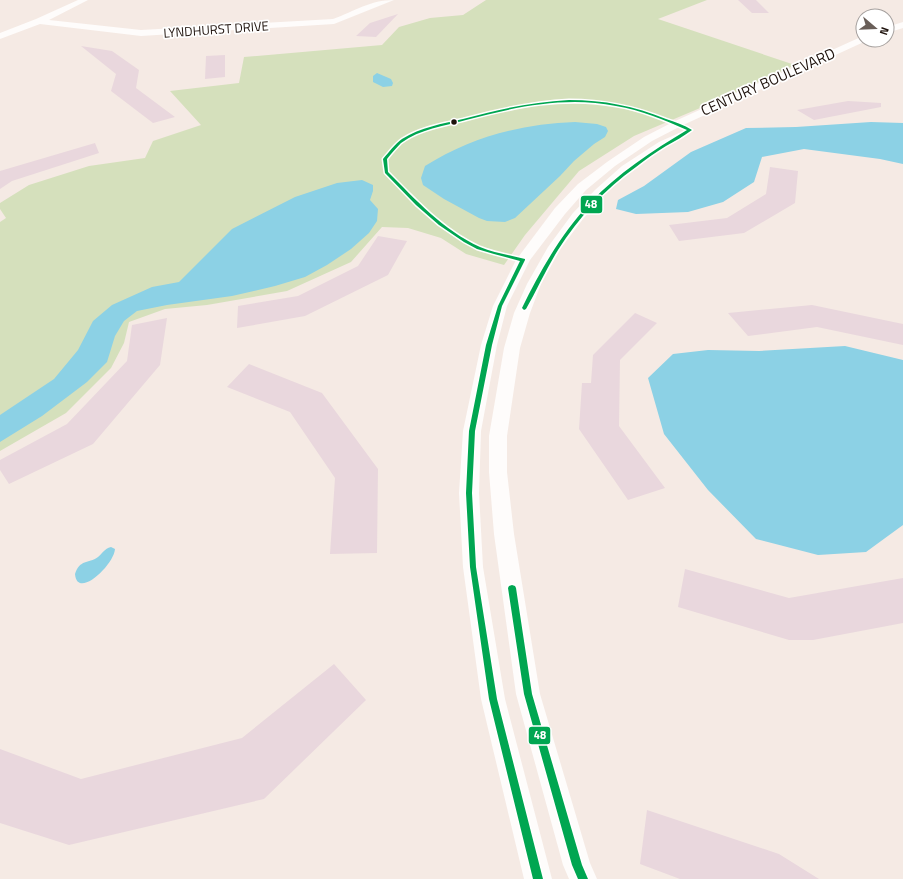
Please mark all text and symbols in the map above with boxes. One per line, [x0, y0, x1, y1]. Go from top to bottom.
north arrow [855, 8, 895, 48]
street label: LYNDHURST DRIVE [163, 15, 269, 43]
text: N [876, 25, 893, 37]
street label: CENTURY BOULEVARD [697, 42, 839, 122]
unlabelled marker [449, 117, 459, 127]
line badge: 48 [580, 195, 603, 214]
text: 48 [585, 196, 597, 212]
line badge: 48 [528, 726, 551, 745]
text: 48 [534, 727, 546, 743]

